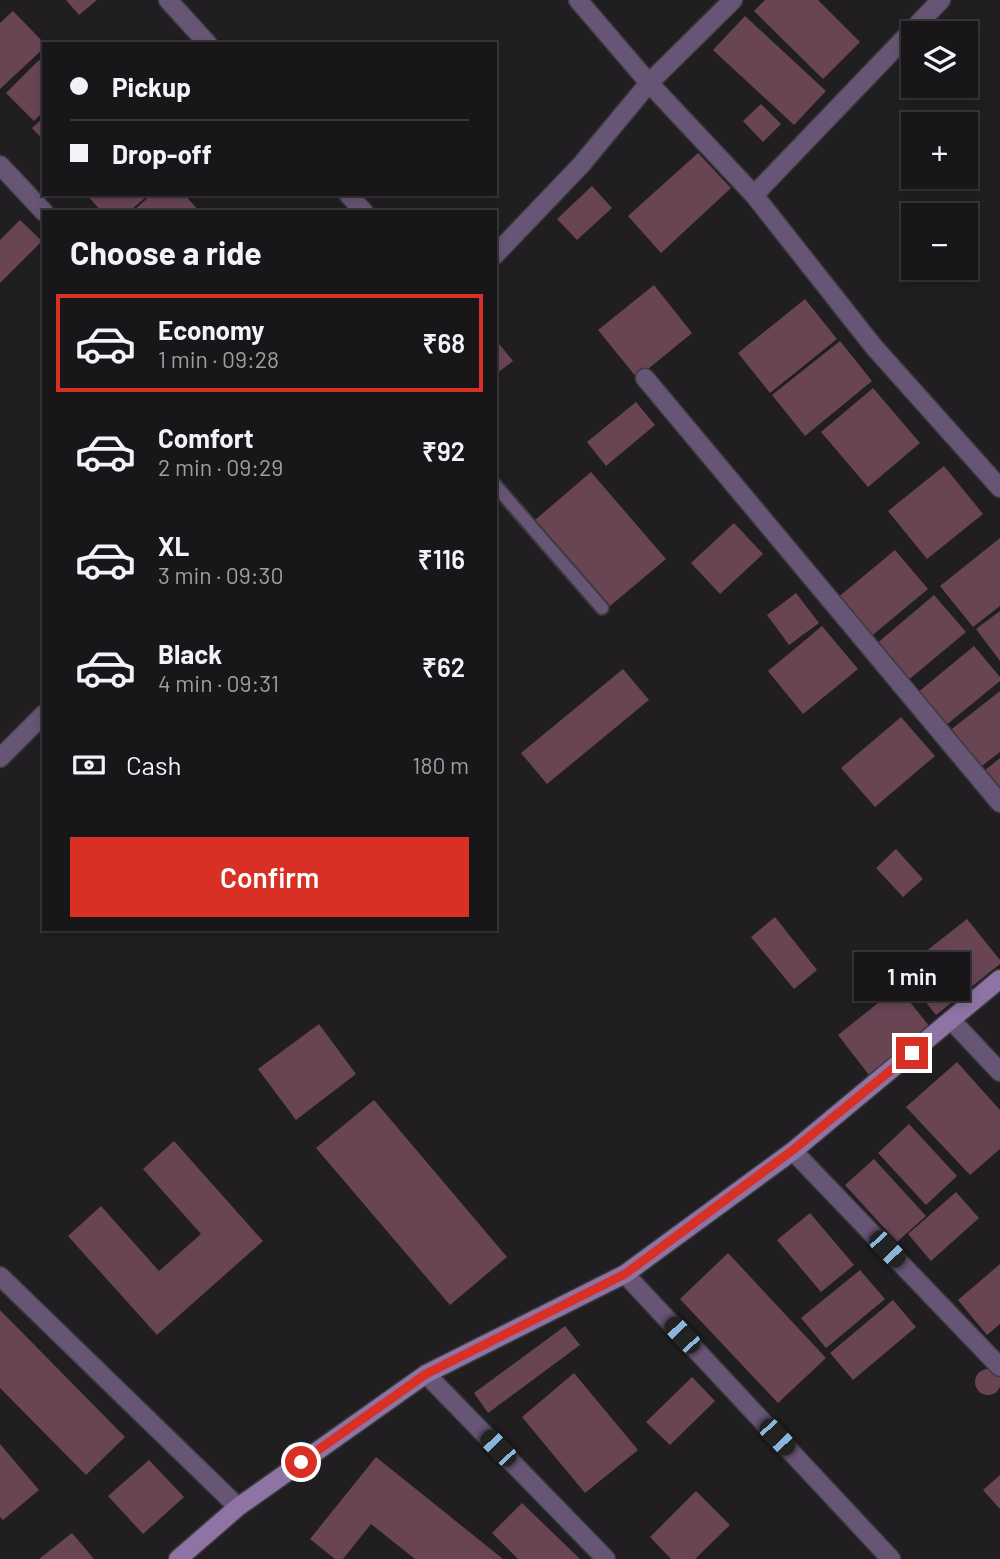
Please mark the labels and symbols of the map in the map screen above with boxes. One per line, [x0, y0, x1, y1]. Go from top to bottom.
callout: 1 min [854, 951, 970, 1000]
route end [896, 1037, 928, 1069]
car [865, 1227, 910, 1271]
car [660, 1312, 705, 1358]
car [755, 1414, 800, 1460]
car [476, 1426, 521, 1470]
route start [285, 1446, 317, 1478]

